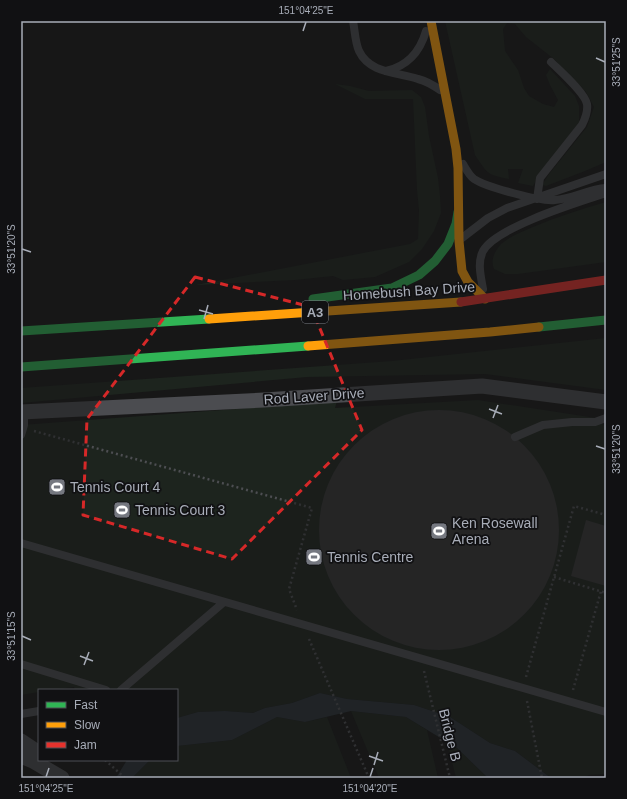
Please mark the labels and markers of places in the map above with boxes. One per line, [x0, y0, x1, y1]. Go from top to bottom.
sports icon: Tennis Court 4 [47, 477, 67, 497]
place label: Tennis Court 4 [70, 479, 160, 495]
sports icon: Tennis Court 3 [112, 500, 132, 520]
place label: Tennis Court 3 [135, 502, 225, 518]
place label: Ken Rosewall Arena [452, 515, 538, 547]
sports icon: Ken Rosewall Arena [429, 521, 449, 541]
sports icon: Tennis Centre [304, 547, 324, 567]
place label: Tennis Centre [327, 549, 414, 565]

